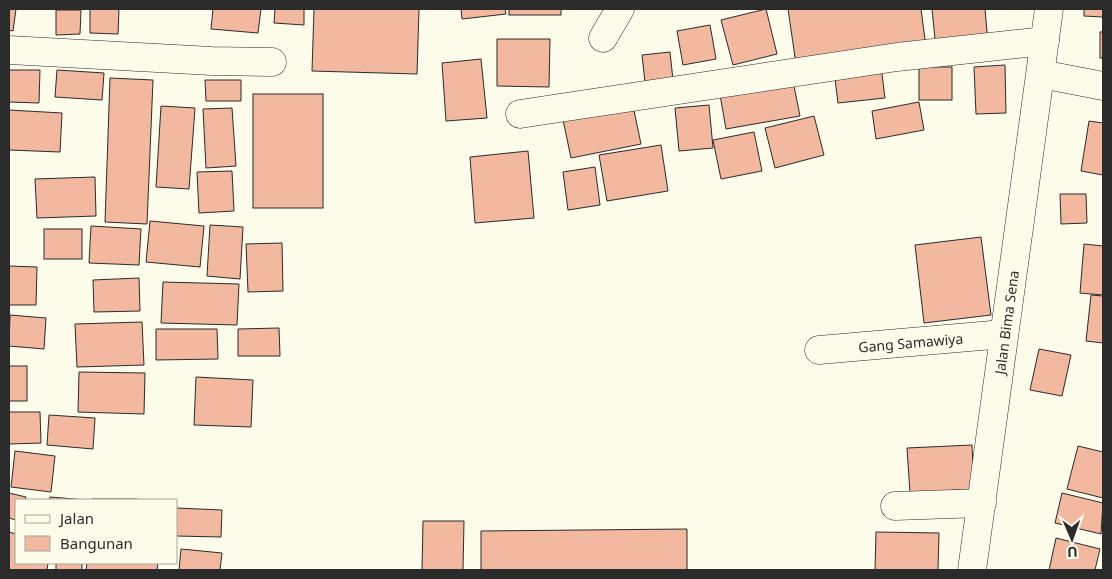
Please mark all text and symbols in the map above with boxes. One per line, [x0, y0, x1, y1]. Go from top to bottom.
street label: Jalan Bima Sena [989, 269, 1023, 378]
street label: Gang Samawiya [857, 328, 964, 356]
legend [15, 499, 178, 564]
text: Jalan [58, 508, 94, 528]
north arrow [1047, 514, 1097, 564]
text: Bangunan [60, 533, 133, 553]
text: U [1067, 543, 1078, 562]

